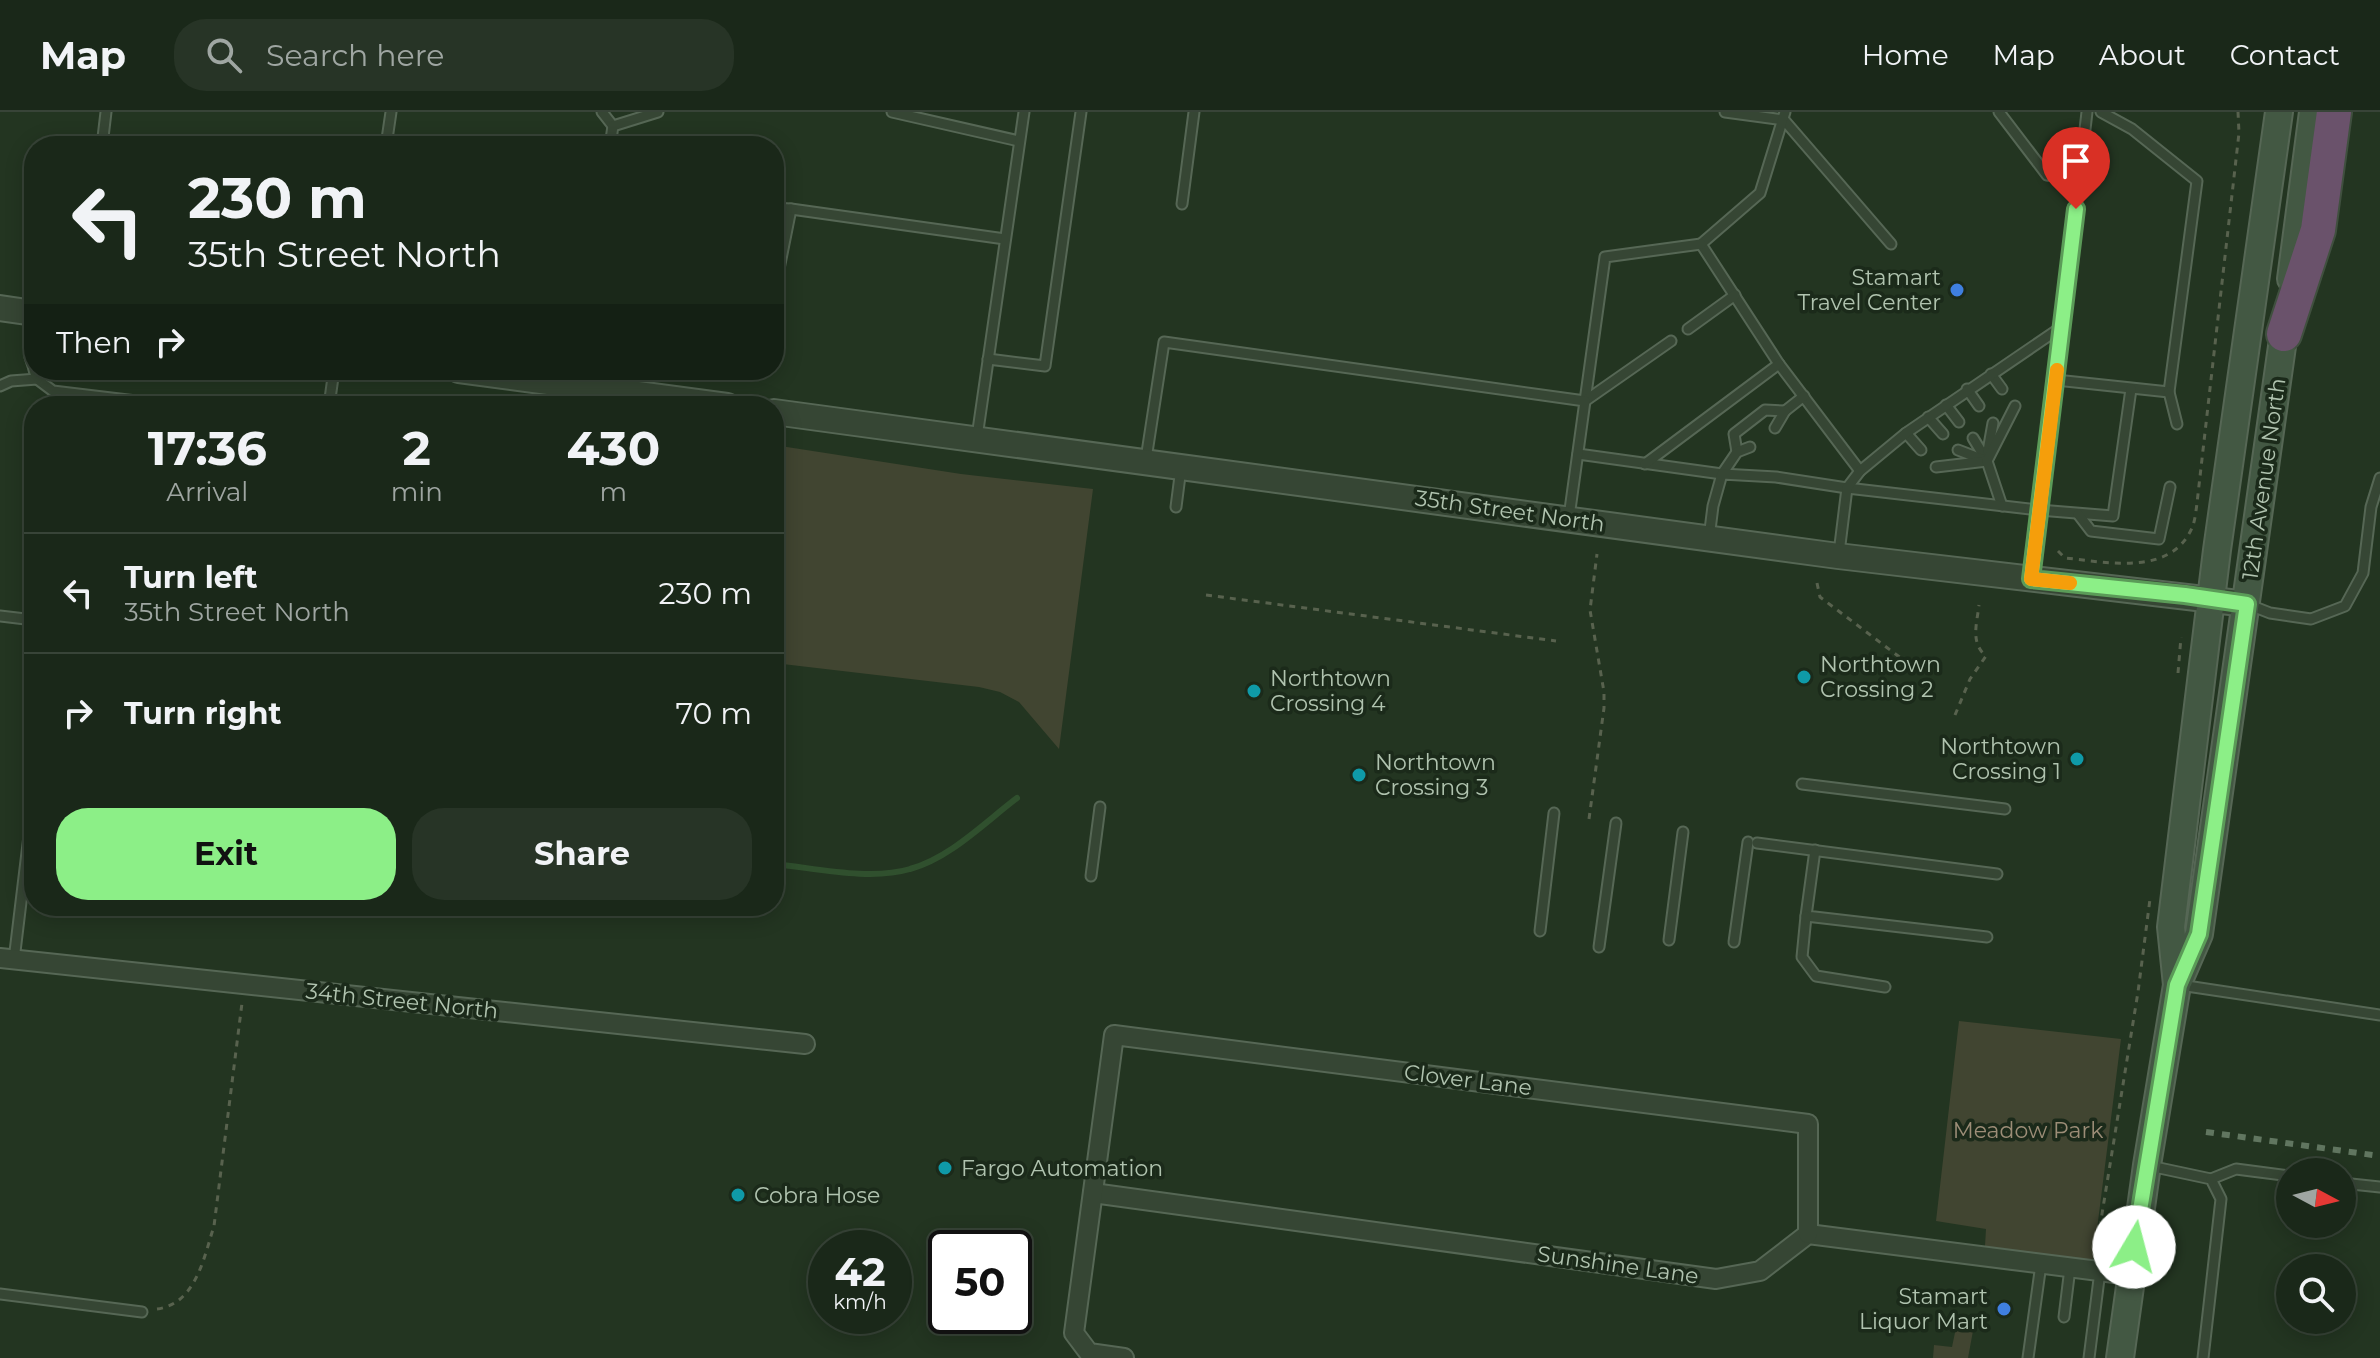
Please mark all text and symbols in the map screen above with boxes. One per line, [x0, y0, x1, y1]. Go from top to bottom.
search box [174, 19, 734, 91]
text: Map [40, 32, 126, 79]
icon: search [202, 33, 246, 77]
text: Search here [266, 37, 444, 74]
text: Home [1862, 38, 1949, 72]
text: Map [1993, 38, 2055, 72]
text: About [2099, 38, 2186, 72]
text: Contact [2230, 38, 2340, 72]
pin [2042, 127, 2110, 209]
icon: arrive [2054, 139, 2098, 183]
text: 230 m [188, 164, 367, 232]
icon: left [56, 168, 160, 272]
text: 35th Street North [188, 232, 501, 276]
place label: Stamart Travel Center [1798, 264, 1941, 316]
marker: Stamart Travel Center [1948, 281, 1966, 299]
icon: right [148, 320, 192, 364]
text: Then [56, 324, 132, 361]
street label: 12th Avenue North [2236, 376, 2292, 582]
text: 17:36 [148, 419, 267, 477]
text: 2 [403, 419, 431, 477]
text: 430 [567, 419, 660, 477]
text: Arrival [166, 476, 248, 508]
text: min [391, 476, 443, 508]
text: m [600, 476, 627, 508]
street label: 35th Street North [1413, 484, 1607, 538]
text: Turn left [124, 559, 257, 596]
icon: left [56, 571, 100, 615]
text: 230 m [658, 575, 752, 612]
text: 35th Street North [124, 596, 350, 628]
place label: Northtown Crossing 2 [1820, 651, 1941, 703]
place label: Northtown Crossing 4 [1270, 665, 1391, 717]
marker: Northtown Crossing 2 [1795, 668, 1813, 686]
marker: Northtown Crossing 4 [1245, 682, 1263, 700]
icon: right [56, 691, 100, 735]
text: Turn right [124, 695, 281, 732]
text: 70 m [675, 695, 752, 732]
place label: Northtown Crossing 1 [1940, 733, 2061, 785]
place label: Northtown Crossing 3 [1375, 749, 1496, 801]
marker: Northtown Crossing 1 [2068, 750, 2086, 768]
marker: Northtown Crossing 3 [1350, 766, 1368, 784]
button: Exit [56, 808, 396, 900]
button: Share [412, 808, 752, 900]
street label: 34th Street North [304, 977, 500, 1025]
street label: Clover Lane [1403, 1059, 1533, 1101]
park label: Meadow Park [1953, 1117, 2104, 1144]
place label: Fargo Automation [961, 1155, 1163, 1182]
north arrow [2276, 1158, 2356, 1238]
map controls [2276, 1158, 2356, 1334]
marker: Fargo Automation [936, 1159, 954, 1177]
place label: Cobra Hose [754, 1182, 880, 1209]
marker: Cobra Hose [729, 1186, 747, 1204]
position arrow [2092, 1205, 2176, 1289]
speed limit sign: 50 [928, 1230, 1032, 1334]
street label: Sunshine Lane [1536, 1240, 1700, 1290]
text: 42 [834, 1247, 886, 1296]
button: search [2276, 1254, 2356, 1334]
place label: Stamart Liquor Mart [1859, 1283, 1988, 1335]
text: km/h [833, 1290, 887, 1314]
marker: Stamart Liquor Mart [1995, 1300, 2013, 1318]

